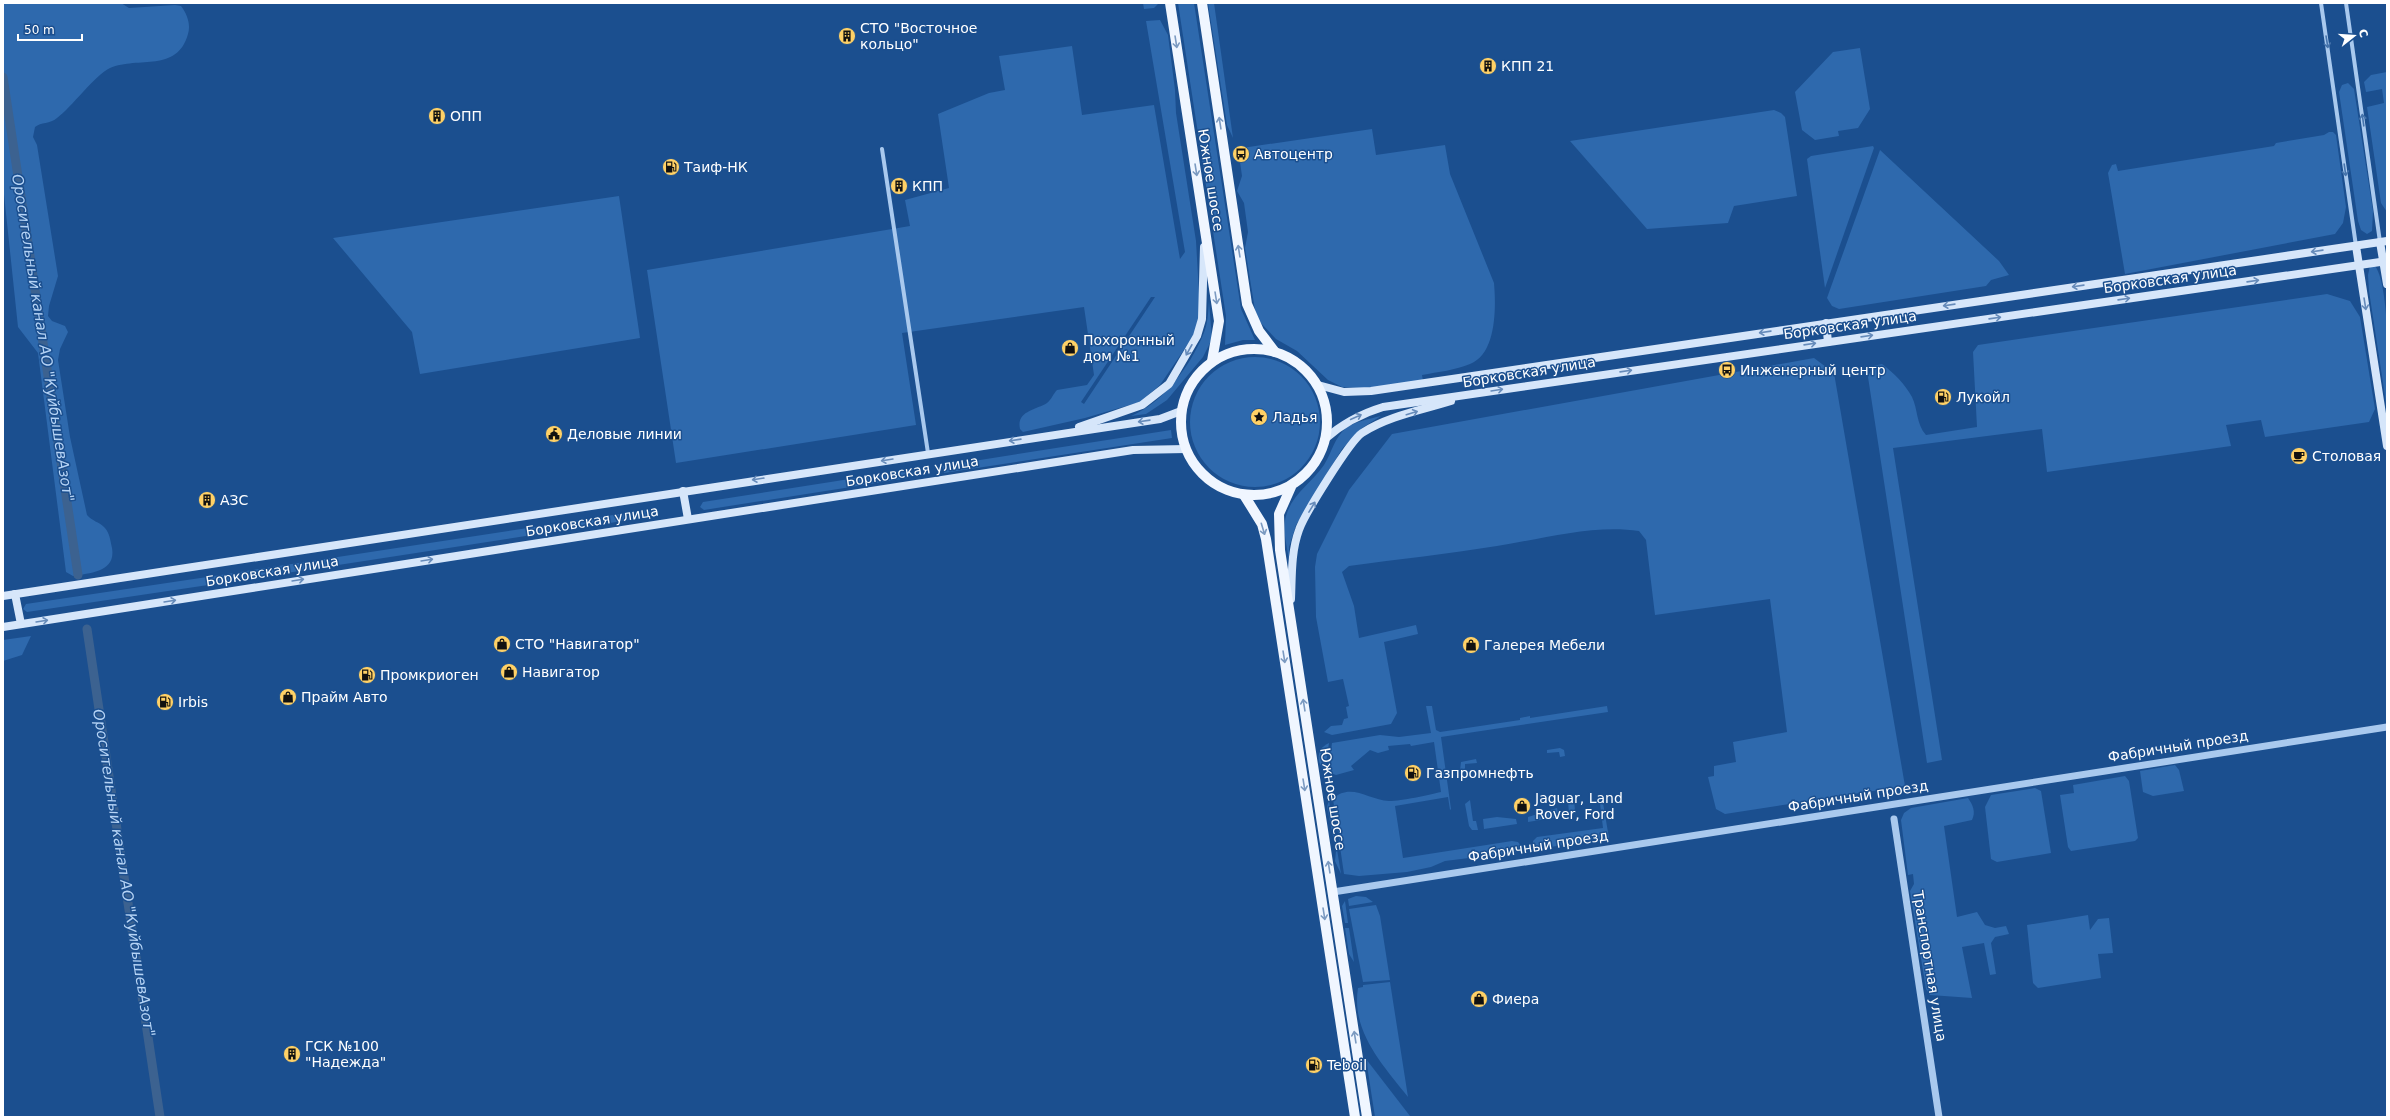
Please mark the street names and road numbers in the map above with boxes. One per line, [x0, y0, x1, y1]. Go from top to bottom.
street label: Южное шоссе [1195, 127, 1227, 233]
street label: Борковская улица [2102, 262, 2238, 296]
street label: Борковская улица [1782, 308, 1918, 342]
street label: Борковская улица [1461, 354, 1597, 390]
street label: Борковская улица [844, 453, 980, 489]
street label: Борковская улица [524, 503, 660, 539]
street label: Борковская улица [204, 553, 340, 589]
street label: Фабричный проезд [2107, 727, 2249, 765]
street label: Южное шоссе [1317, 746, 1349, 852]
street label: Фабричный проезд [1787, 777, 1929, 815]
street label: Фабричный проезд [1467, 827, 1609, 865]
street label: Транспортная улица [1910, 888, 1950, 1043]

